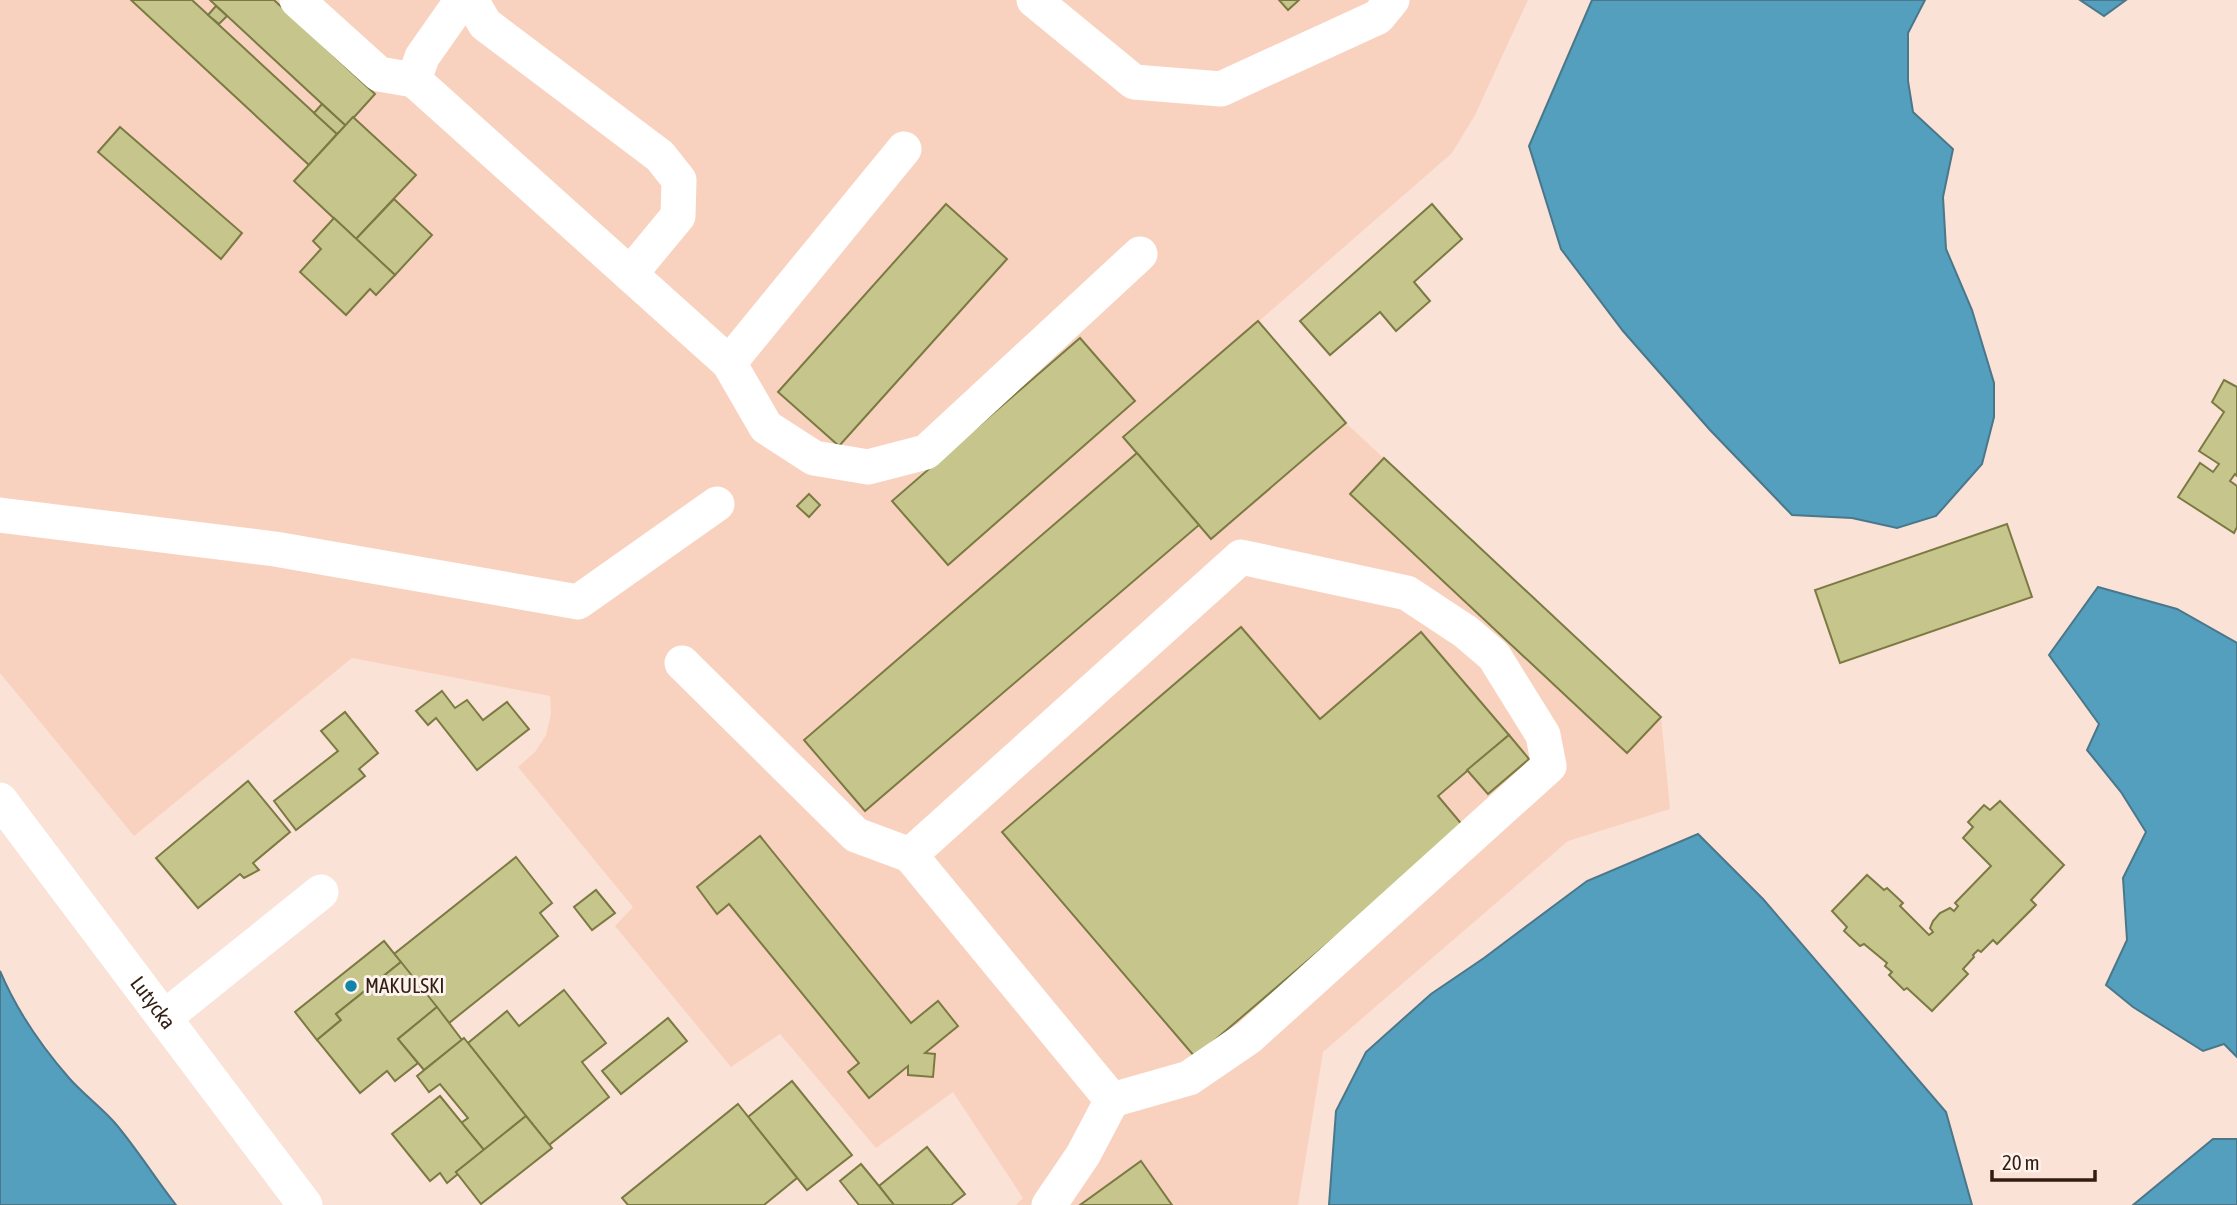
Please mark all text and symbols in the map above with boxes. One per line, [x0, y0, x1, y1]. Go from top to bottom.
street label: Lutycka [126, 971, 181, 1033]
place label: MAKULSKI [365, 973, 445, 997]
marker: MAKULSKI [343, 978, 359, 994]
scale bar [1992, 1138, 2095, 1182]
text: 20 m [2002, 1150, 2040, 1174]

